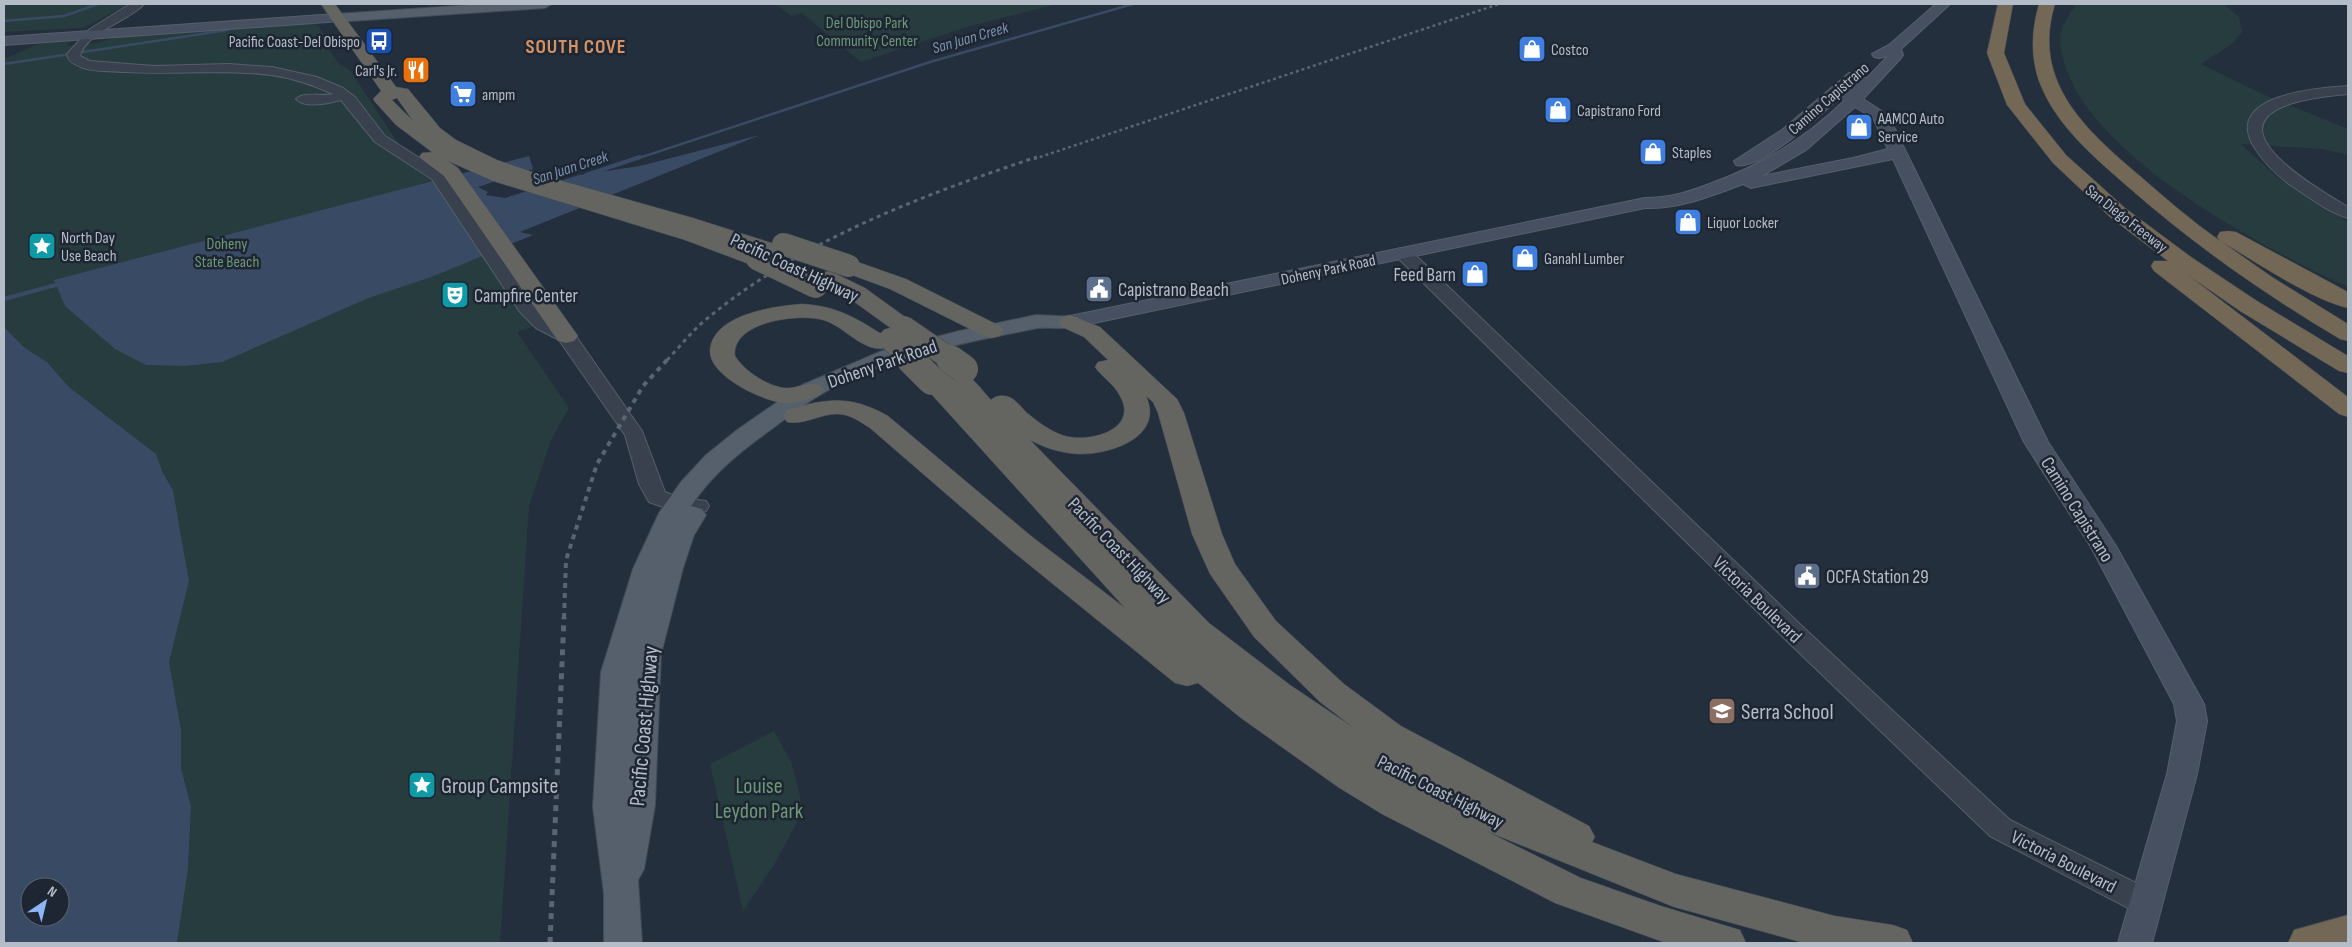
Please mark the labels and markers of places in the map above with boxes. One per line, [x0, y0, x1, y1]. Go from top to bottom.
bus stop icon: Pacific Coast-Del Obispo [364, 26, 394, 56]
place label: Pacific Coast-Del Obispo [229, 33, 360, 52]
shop icon: Costco [1517, 34, 1547, 64]
place label: Costco [1551, 41, 1589, 60]
restaurant icon: Carl's Jr. [401, 55, 431, 85]
place label: Carl's Jr. [355, 62, 397, 81]
supermarket icon: ampm [448, 79, 478, 109]
place label: ampm [482, 86, 515, 105]
shop icon: Capistrano Ford [1543, 95, 1573, 125]
place label: Capistrano Ford [1577, 102, 1661, 121]
place label: AAMCO Auto Service [1877, 110, 1944, 147]
shop icon: AAMCO Auto Service [1844, 112, 1874, 142]
shop icon: Staples [1638, 137, 1668, 167]
place label: Staples [1672, 144, 1712, 163]
shop icon: Liquor Locker [1673, 207, 1703, 237]
place label: Liquor Locker [1707, 214, 1779, 233]
place label: North Day Use Beach [61, 229, 117, 266]
place icon: North Day Use Beach [27, 231, 57, 261]
shop icon: Ganahl Lumber [1510, 243, 1540, 273]
place label: Ganahl Lumber [1544, 250, 1624, 269]
shop icon: Feed Barn [1460, 259, 1490, 289]
place label: Feed Barn [1393, 264, 1456, 287]
public building icon: Capistrano Beach [1084, 274, 1114, 304]
place label: Capistrano Beach [1118, 279, 1229, 302]
theatre icon: Campfire Center [440, 280, 470, 310]
place label: Campfire Center [474, 285, 579, 308]
public building icon: OCFA Station 29 [1792, 561, 1822, 591]
place label: OCFA Station 29 [1826, 566, 1929, 589]
school or university icon: Serra School [1707, 696, 1737, 726]
place label: Serra School [1741, 699, 1834, 726]
place icon: Group Campsite [407, 770, 437, 800]
place label: Group Campsite [441, 773, 558, 800]

